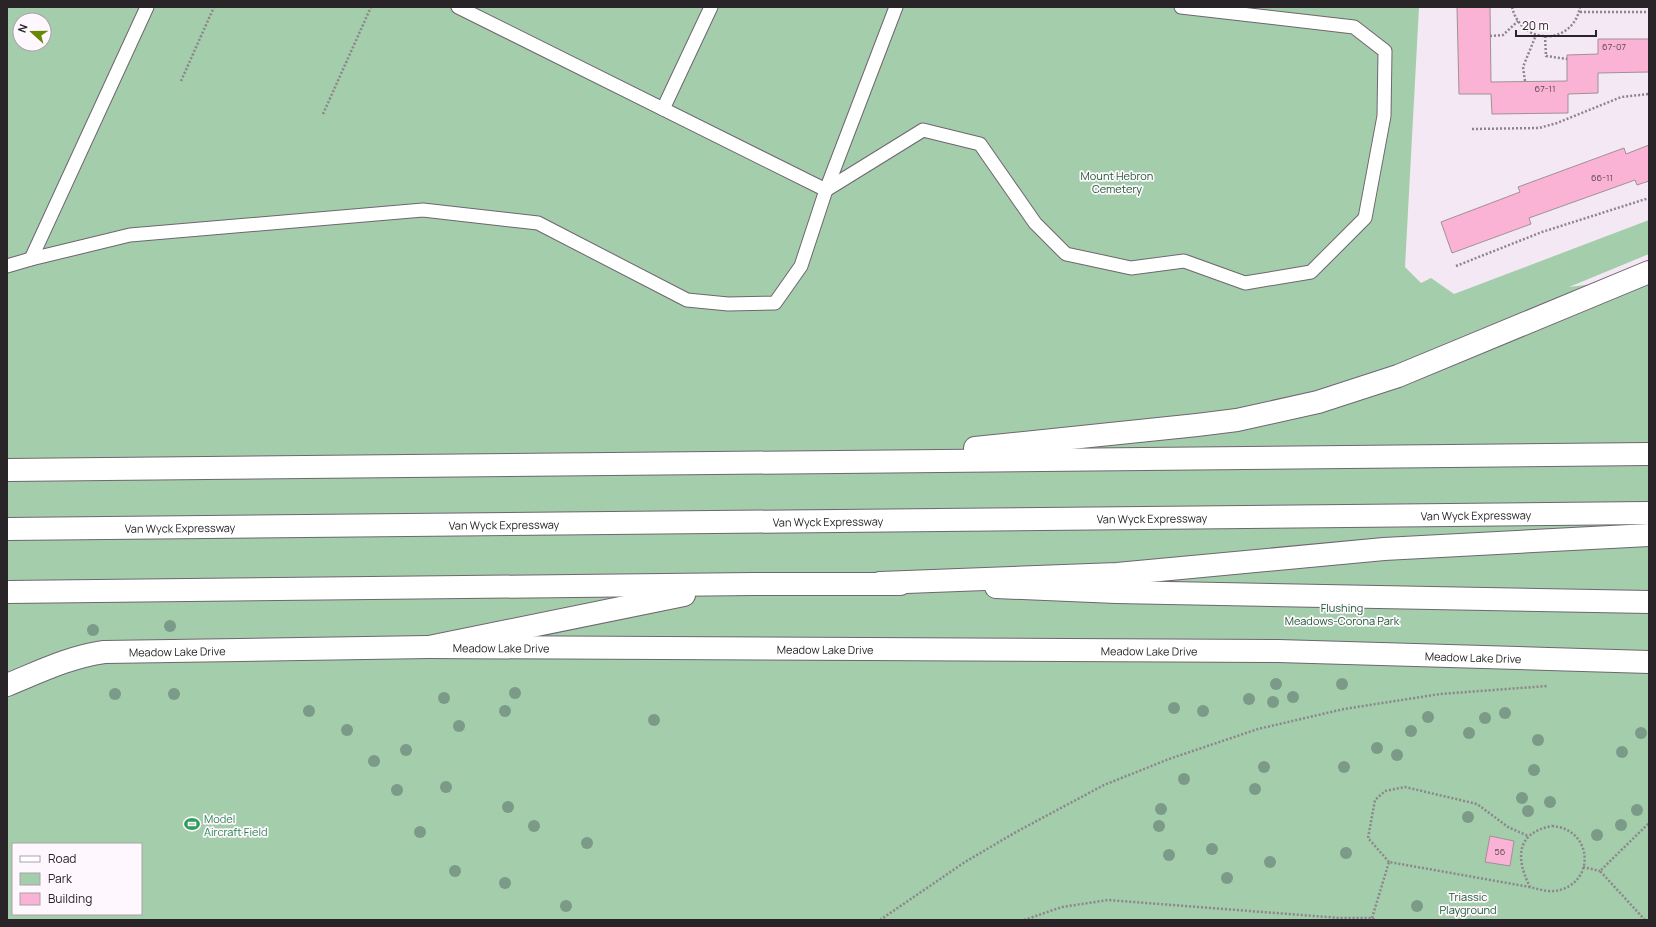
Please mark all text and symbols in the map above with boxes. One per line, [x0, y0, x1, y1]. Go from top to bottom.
north arrow [12, 12, 52, 52]
scale bar [1516, 12, 1596, 38]
text: 20 m [1522, 17, 1549, 34]
text: N [14, 22, 31, 35]
house number: 67-07 [1602, 40, 1626, 53]
house number: 67-11 [1535, 82, 1555, 95]
park label: Mount Hebron Cemetery [1081, 168, 1153, 196]
house number: 66-11 [1591, 171, 1613, 184]
street label: Van Wyck Expressway [1421, 507, 1532, 523]
street label: Van Wyck Expressway [1097, 510, 1208, 526]
street label: Van Wyck Expressway [773, 513, 884, 529]
street label: Van Wyck Expressway [449, 516, 560, 532]
street label: Van Wyck Expressway [125, 519, 236, 535]
park label: Flushing Meadows-Corona Park [1285, 600, 1400, 628]
street label: Meadow Lake Drive [453, 640, 550, 655]
street label: Meadow Lake Drive [777, 641, 874, 657]
street label: Meadow Lake Drive [129, 643, 226, 659]
street label: Meadow Lake Drive [1101, 643, 1198, 658]
street label: Meadow Lake Drive [1425, 648, 1522, 666]
place label: Model Aircraft Field [204, 811, 267, 839]
sports icon: Model Aircraft Field [183, 815, 201, 833]
legend [12, 843, 142, 915]
house number: 56 [1495, 845, 1506, 858]
text: Road [48, 850, 76, 867]
text: Park [48, 870, 73, 887]
park label: Triassic Playground [1439, 889, 1497, 917]
text: Building [48, 890, 92, 907]

